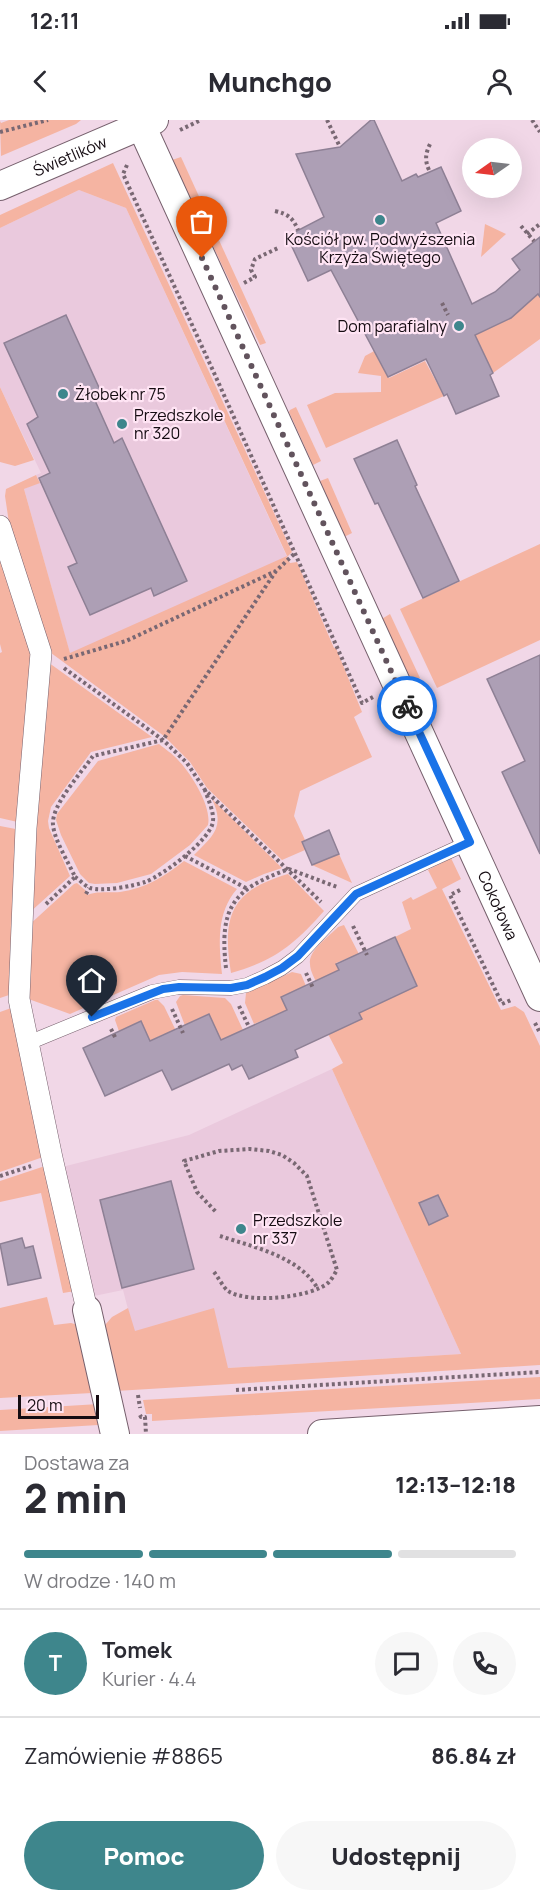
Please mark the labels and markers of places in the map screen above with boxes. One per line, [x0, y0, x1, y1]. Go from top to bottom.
pin [176, 196, 227, 258]
marker: Kościół pw. Podwyższenia Krzyża Świętego [373, 213, 387, 227]
place label: Kościół pw. Podwyższenia Krzyża Świętego [285, 228, 475, 268]
place label: Dom parafialny [337, 315, 448, 337]
marker: Dom parafialny [452, 319, 466, 333]
place label: Żłobek nr 75 [75, 383, 166, 405]
marker: Żłobek nr 75 [56, 387, 70, 401]
place label: Przedszkole nr 320 [134, 404, 223, 444]
marker: Przedszkole nr 320 [115, 417, 129, 431]
pin [66, 955, 117, 1017]
place label: Przedszkole nr 337 [253, 1209, 342, 1249]
marker: Przedszkole nr 337 [234, 1222, 248, 1236]

